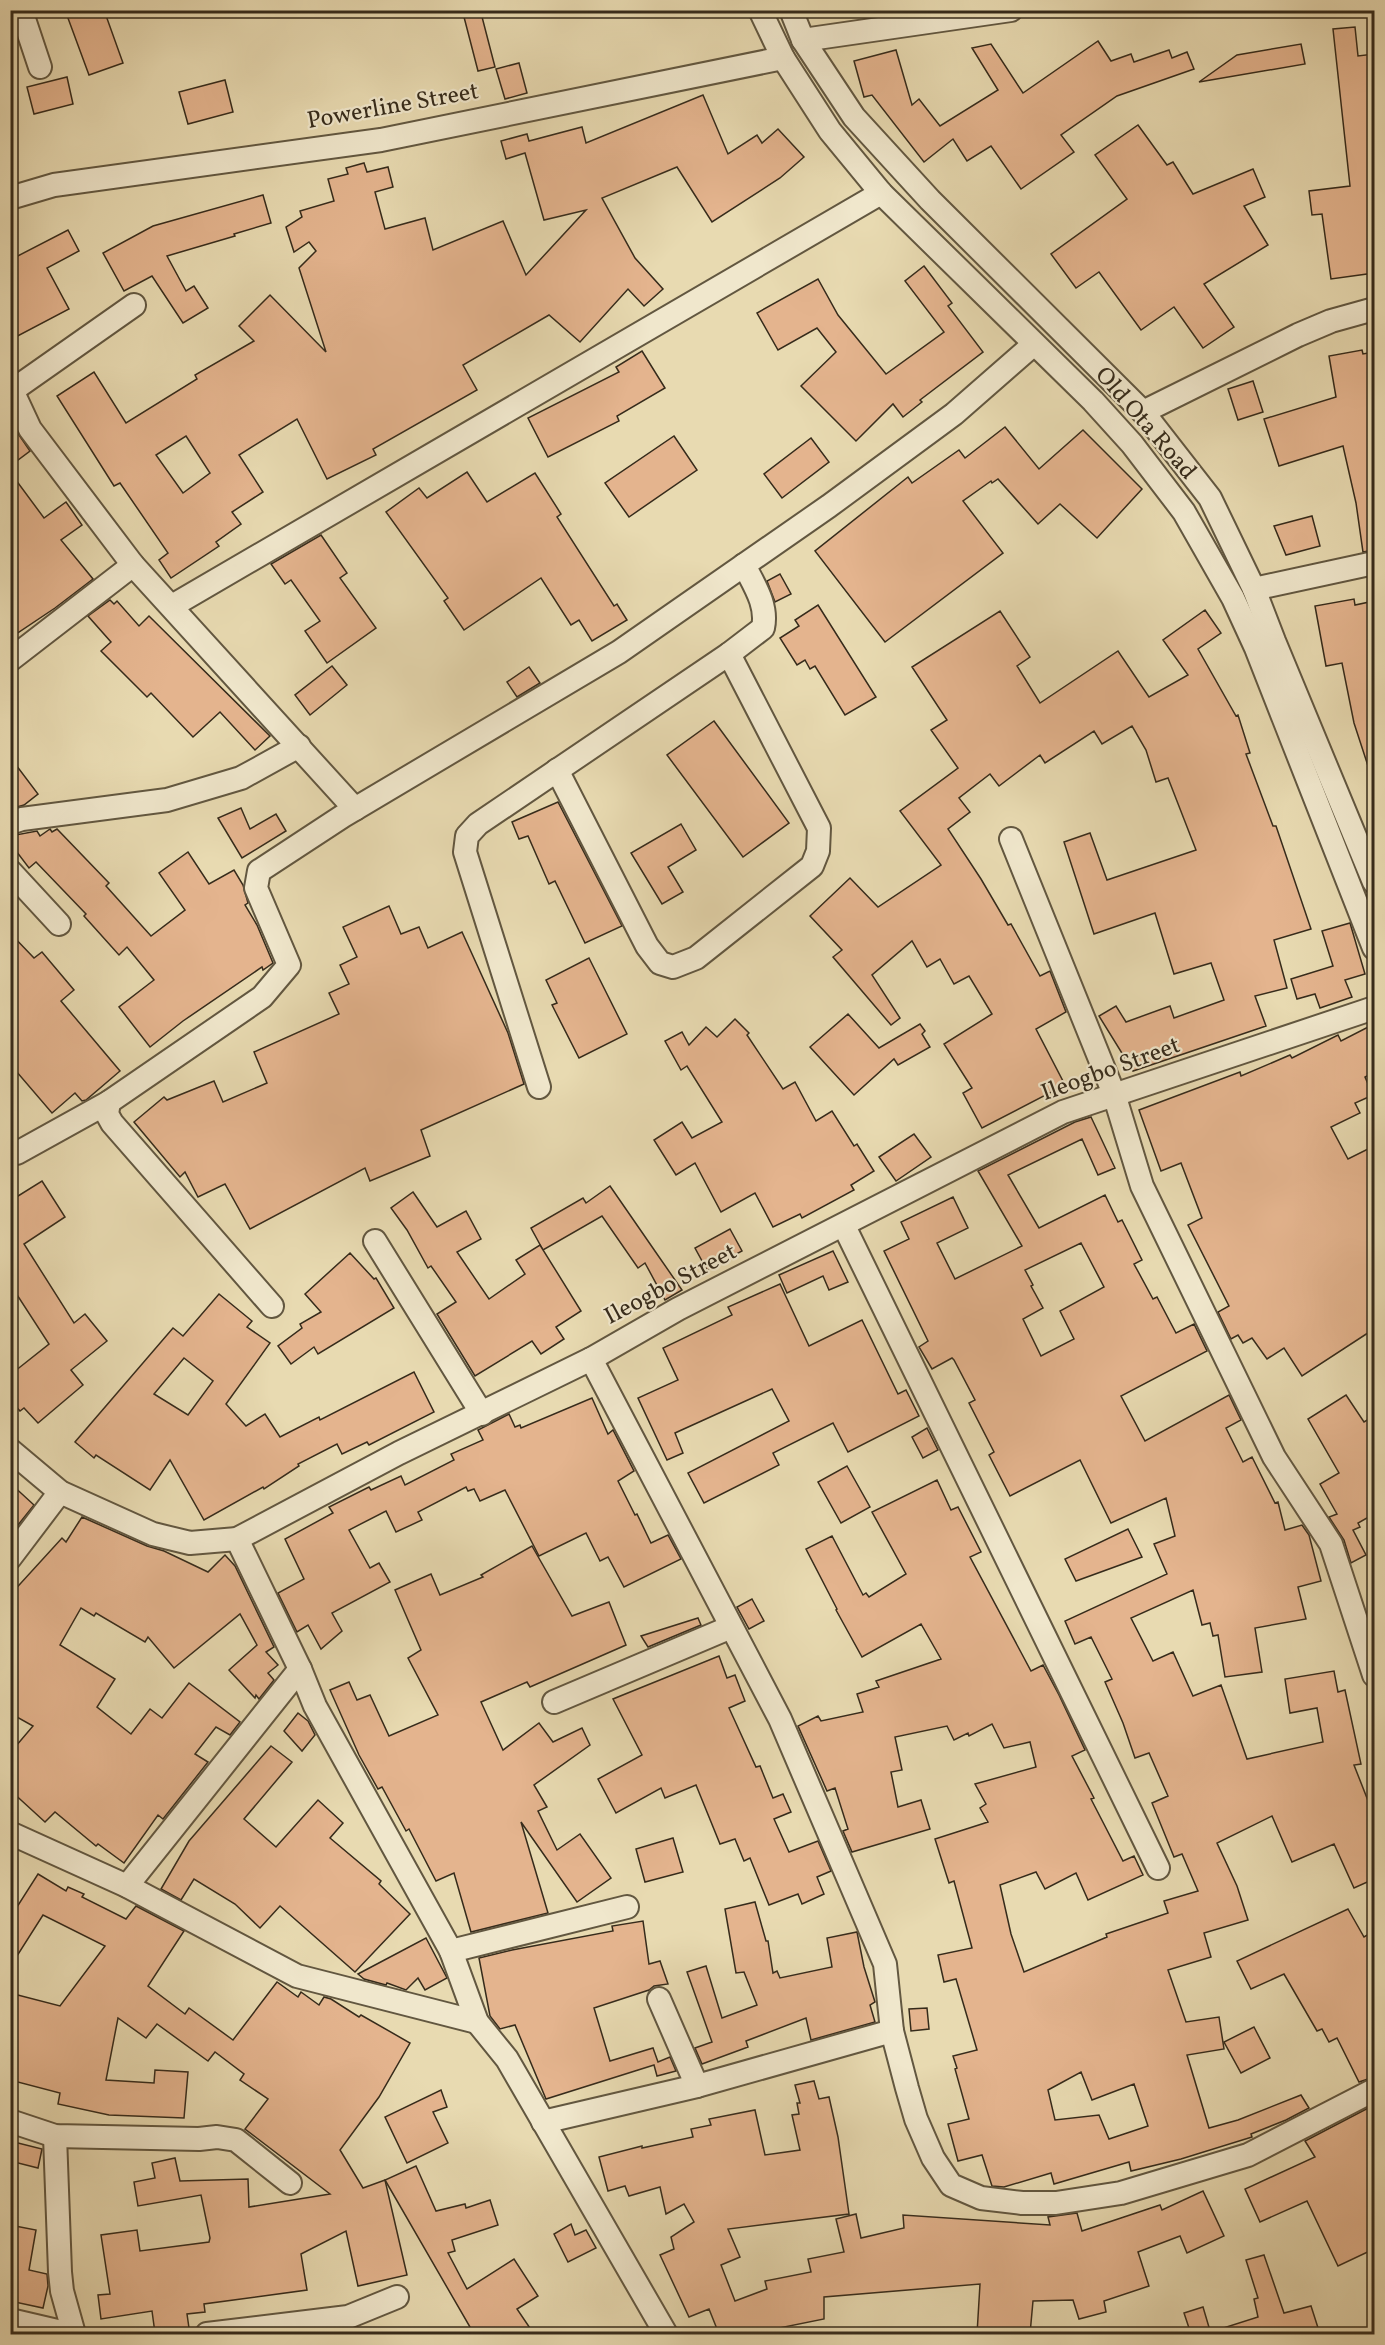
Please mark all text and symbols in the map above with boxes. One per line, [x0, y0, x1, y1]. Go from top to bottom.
street label: Powerline Street [305, 75, 481, 139]
street label: Old Ota Road [1086, 360, 1204, 488]
street label: Ileogbo Street [1037, 1029, 1185, 1111]
street label: Ileogbo Street [599, 1236, 743, 1334]

